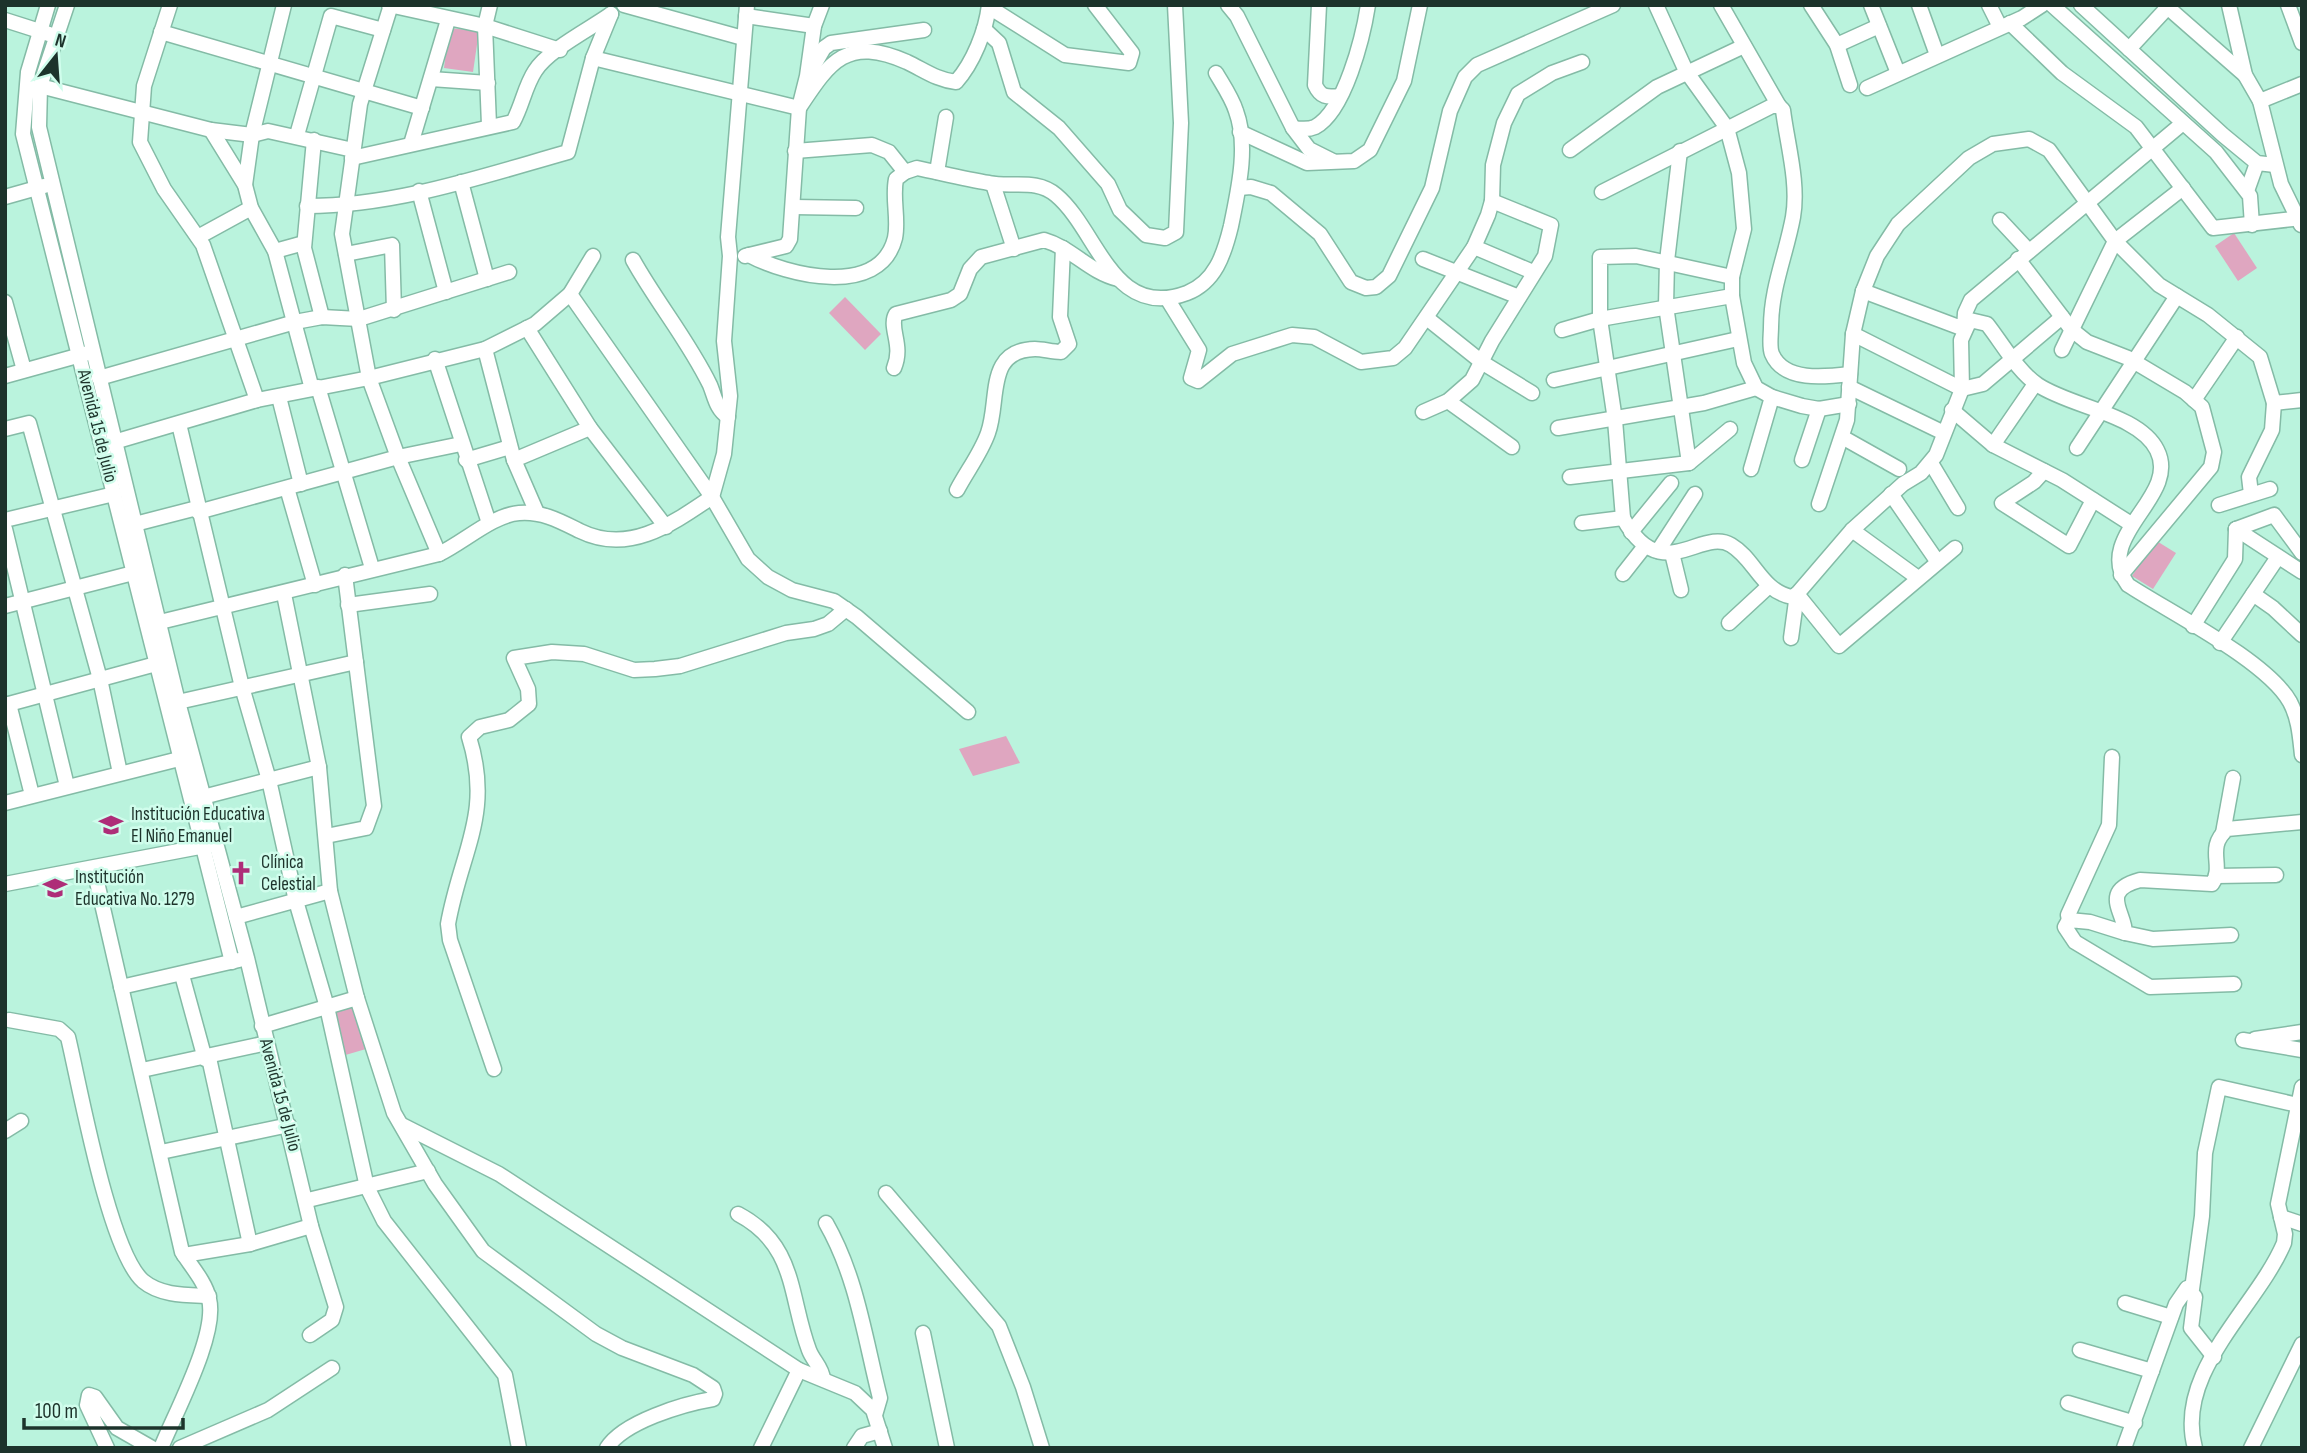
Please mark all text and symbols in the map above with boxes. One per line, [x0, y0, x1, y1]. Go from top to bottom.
north arrow [21, 21, 91, 91]
text: N [52, 29, 69, 54]
street label: Avenida 15 de Julio [72, 366, 122, 485]
place label: Institución Educativa El Niño Emanuel [131, 803, 265, 848]
school or university icon: Institución Educativa El Niño Emanuel [97, 811, 125, 839]
place label: Clínica Celestial [261, 851, 316, 896]
church icon: Clínica Celestial [227, 859, 255, 887]
place label: Institución Educativa No. 1279 [75, 866, 195, 911]
school or university icon: Institución Educativa No. 1279 [41, 874, 69, 902]
street label: Avenida 15 de Julio [254, 1035, 306, 1154]
scale bar [24, 1386, 184, 1430]
text: 100 m [35, 1399, 78, 1424]

